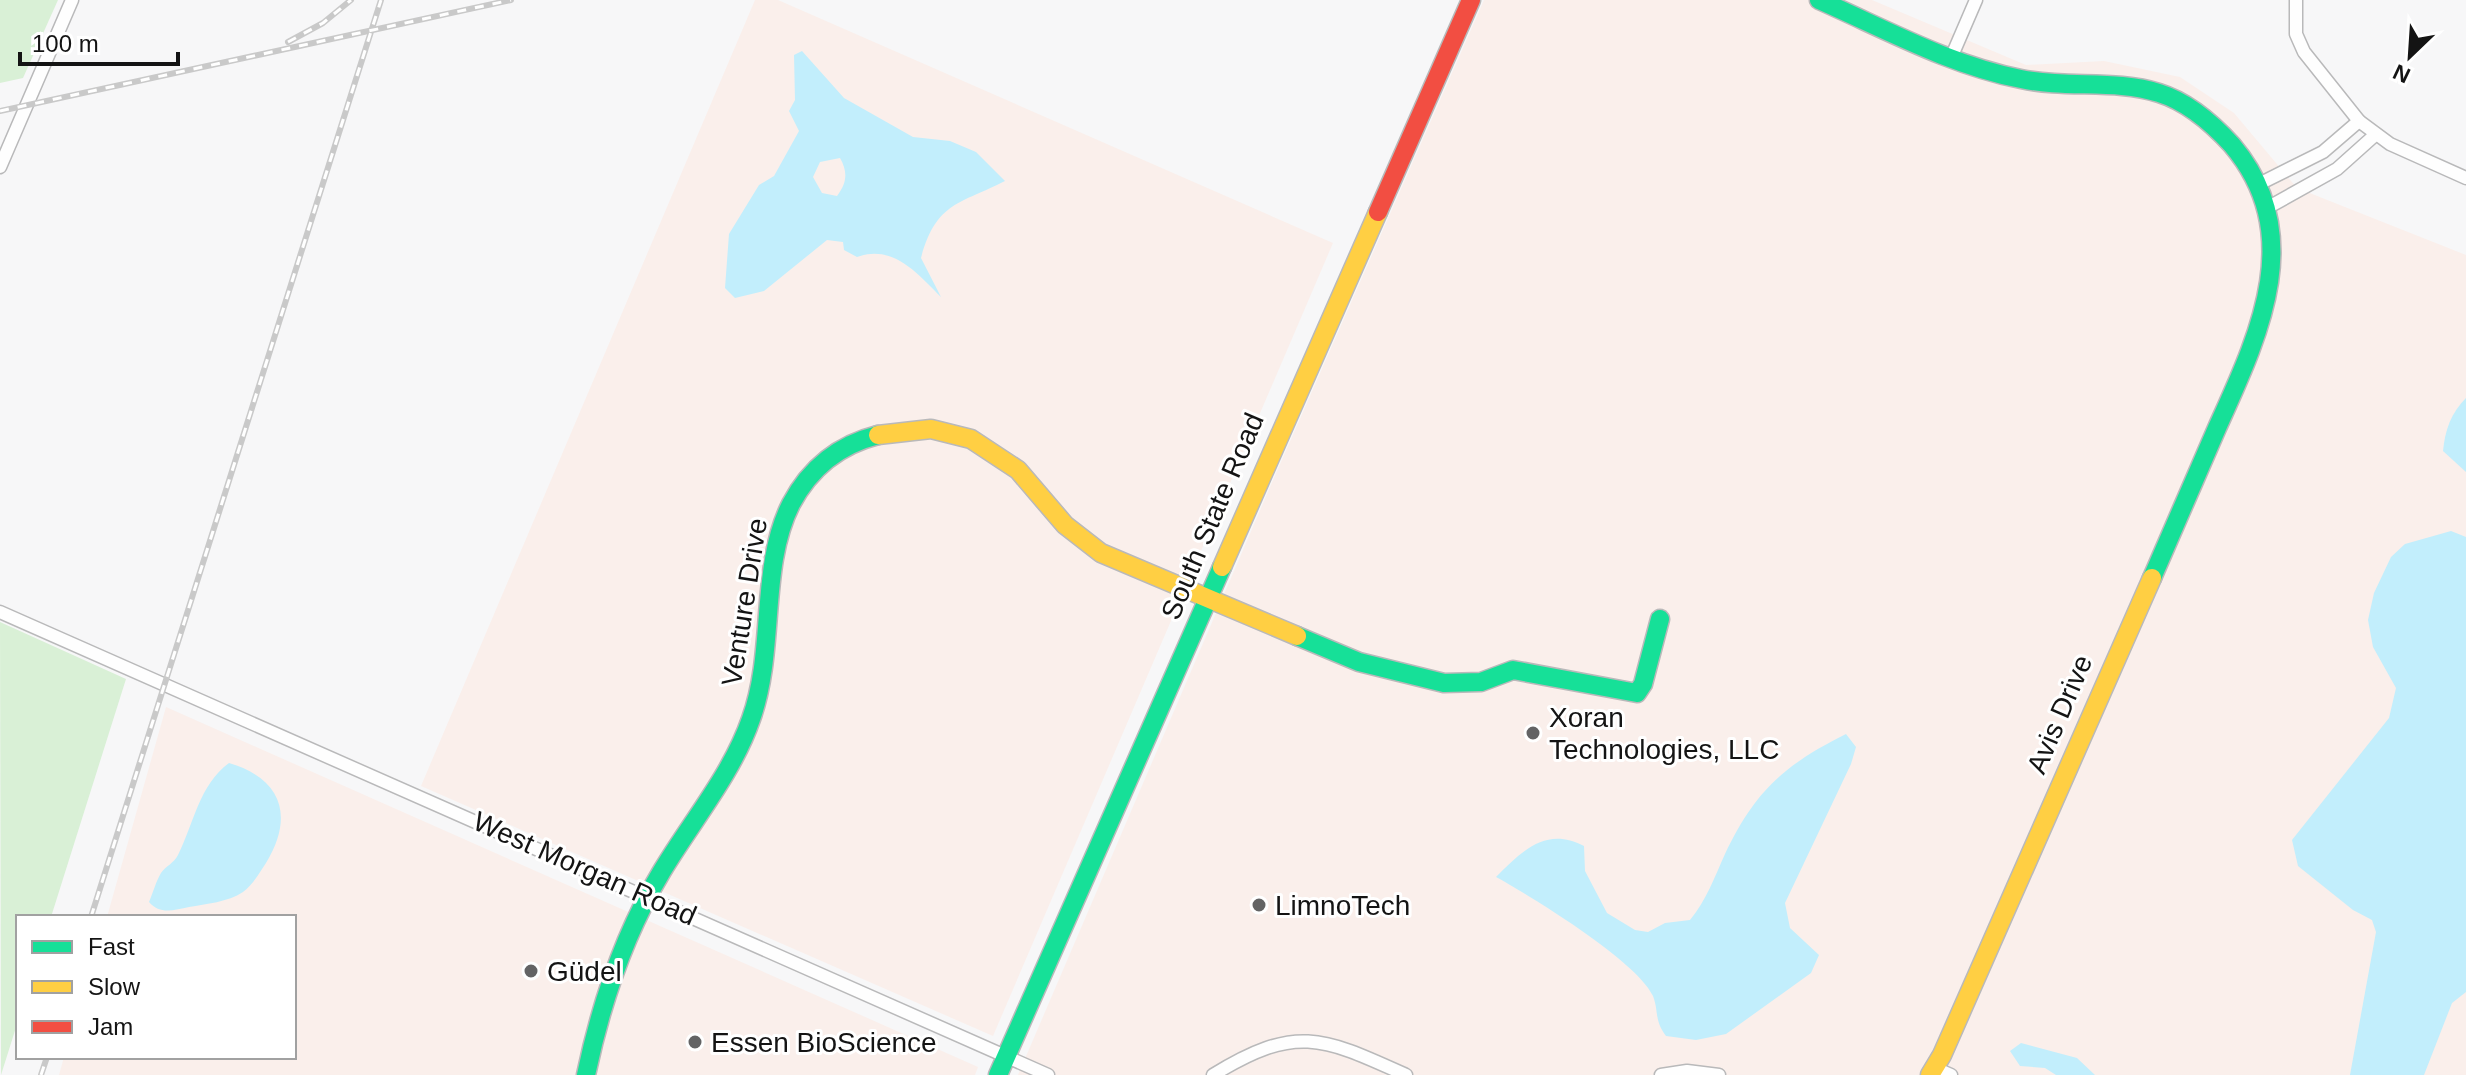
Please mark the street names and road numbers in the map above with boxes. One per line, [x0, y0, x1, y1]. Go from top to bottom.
street label: South State Road [1155, 408, 1270, 624]
street label: Venture Drive [716, 516, 773, 688]
street label: Avis Drive [2021, 650, 2098, 778]
street label: West Morgan Road [469, 805, 701, 932]

